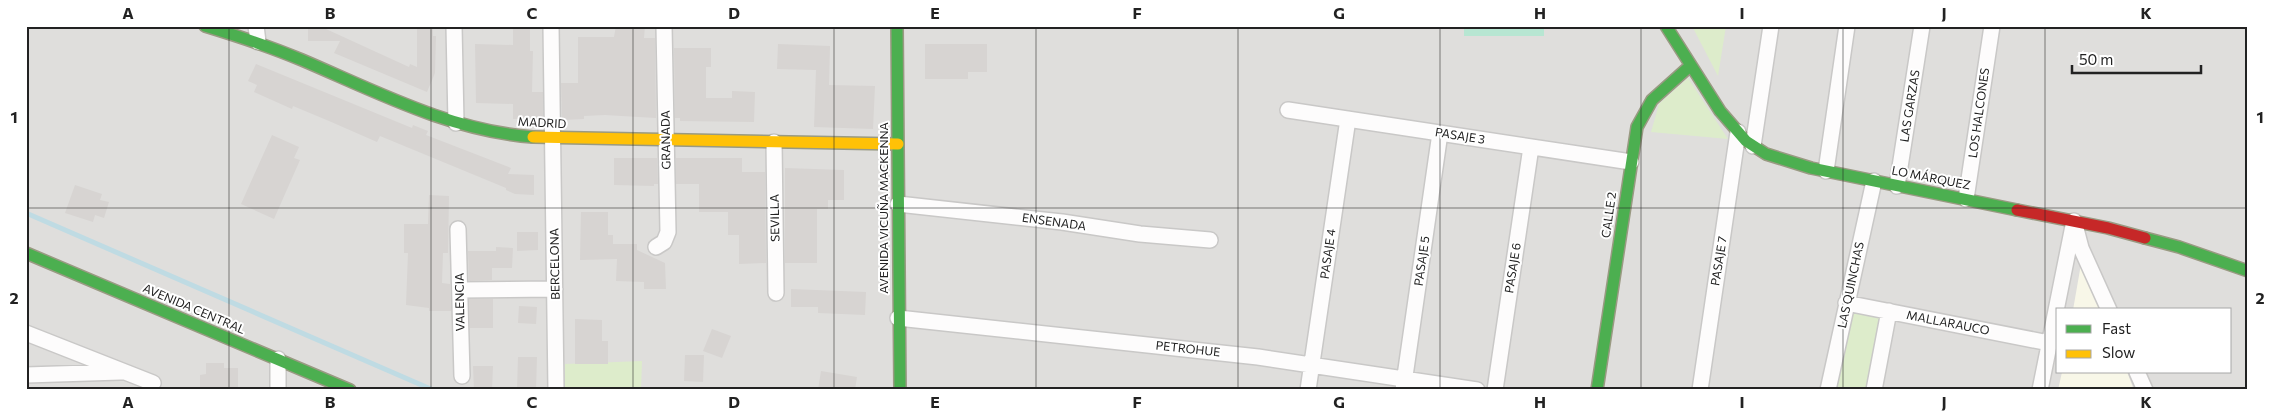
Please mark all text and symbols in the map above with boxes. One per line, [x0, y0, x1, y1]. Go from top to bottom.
text: A [122, 3, 134, 22]
text: B [325, 3, 336, 22]
text: C [527, 3, 538, 22]
text: D [728, 3, 740, 22]
text: E [930, 3, 940, 22]
text: F [1132, 3, 1142, 22]
text: G [1333, 3, 1345, 22]
text: H [1534, 3, 1546, 22]
text: I [1739, 3, 1745, 22]
text: J [1941, 3, 1947, 22]
text: K [2140, 3, 2152, 22]
scale bar [2072, 42, 2200, 74]
text: 50 m [2079, 50, 2113, 68]
street label: LOS HALCONES [1965, 67, 1991, 159]
street label: LAS GARZAS [1896, 69, 1922, 143]
text: 1 [10, 107, 18, 126]
text: 1 [2256, 107, 2264, 126]
street label: GRANADA [657, 110, 673, 170]
street label: MADRID [517, 114, 567, 130]
street label: AVENIDA VICUÑA MACKENNA [876, 122, 890, 294]
street label: PASAJE 3 [1434, 124, 1486, 147]
street label: LO MÁRQUEZ [1891, 163, 1972, 192]
street label: CALLE 2 [1598, 191, 1618, 239]
street label: SEVILLA [767, 194, 781, 242]
street label: ENSENADA [1021, 210, 1087, 232]
street label: BERCELONA [546, 228, 562, 300]
street label: PASAJE 4 [1317, 228, 1338, 280]
street label: PASAJE 5 [1411, 235, 1432, 287]
street label: PASAJE 7 [1707, 235, 1730, 287]
street label: LAS QUINCHAS [1834, 240, 1866, 329]
street label: PASAJE 6 [1501, 242, 1524, 294]
street label: VALENCIA [451, 273, 467, 331]
street label: AVENIDA CENTRAL [141, 280, 248, 336]
text: 2 [9, 288, 19, 307]
text: 2 [2255, 288, 2265, 307]
street label: MALLARAUCO [1905, 307, 1991, 337]
legend [2056, 308, 2232, 374]
text: Fast [2102, 319, 2131, 337]
street label: PETROHUE [1155, 338, 1221, 358]
text: Slow [2102, 343, 2135, 361]
text: A [122, 392, 134, 411]
text: B [325, 392, 336, 411]
text: C [527, 392, 538, 411]
text: D [728, 392, 740, 411]
text: E [930, 392, 940, 411]
text: F [1132, 392, 1142, 411]
text: G [1333, 392, 1345, 411]
text: H [1534, 392, 1546, 411]
text: I [1739, 392, 1745, 411]
text: J [1941, 392, 1947, 411]
text: K [2140, 392, 2152, 411]

